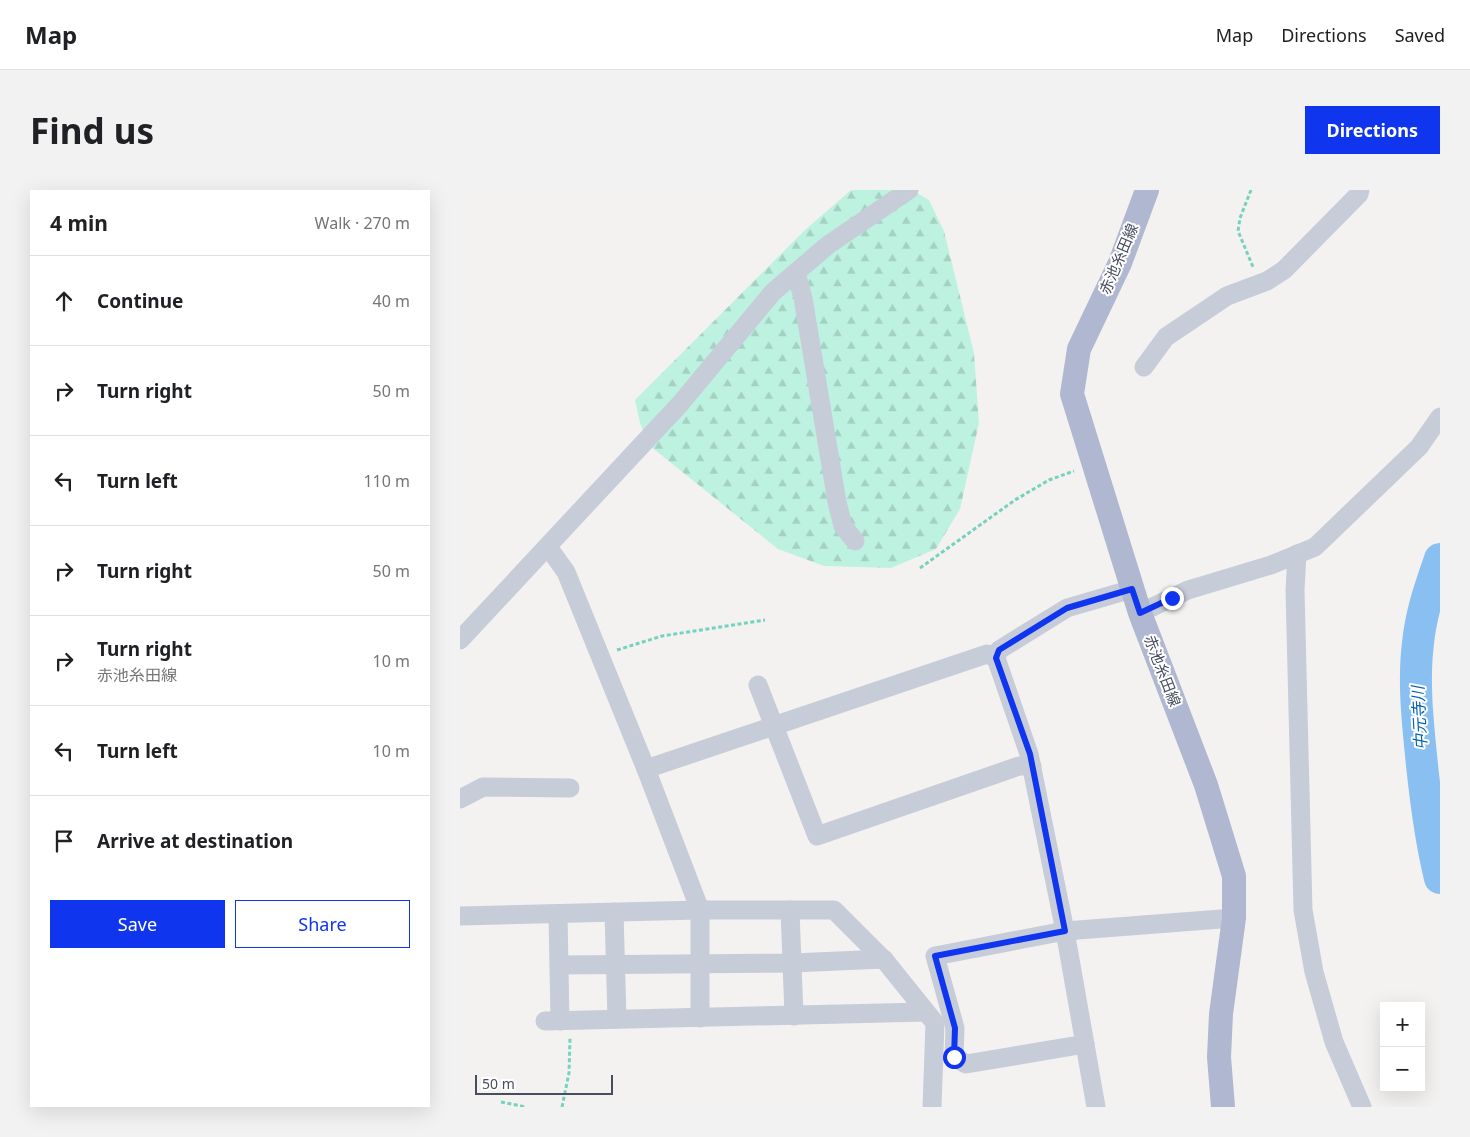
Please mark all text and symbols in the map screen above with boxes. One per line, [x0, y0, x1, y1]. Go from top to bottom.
text: Map [25, 18, 77, 51]
text: Map [1216, 23, 1253, 47]
text: Directions [1281, 23, 1367, 47]
text: Saved [1395, 23, 1445, 47]
button: Directions [1305, 106, 1440, 154]
text: Find us [30, 107, 154, 154]
text: 4 min [50, 209, 108, 237]
text: Walk · 270 m [315, 212, 410, 234]
street label: 赤池糸田線 [1094, 220, 1142, 297]
icon: ahead [50, 287, 78, 315]
text: Continue [97, 288, 183, 314]
text: 40 m [373, 290, 410, 312]
icon: right [50, 377, 78, 405]
text: Turn right [97, 378, 192, 404]
text: 50 m [373, 380, 410, 402]
icon: left [50, 467, 78, 495]
text: Turn left [97, 468, 178, 494]
text: 110 m [363, 470, 410, 492]
icon: right [50, 557, 78, 585]
text: Turn right [97, 558, 192, 584]
text: 50 m [373, 560, 410, 582]
route end [1161, 587, 1184, 610]
street label: 赤池糸田線 [1140, 632, 1186, 709]
text: Turn right [97, 636, 192, 662]
icon: right [50, 647, 78, 675]
text: 10 m [373, 650, 410, 672]
text: 赤池糸田線 [97, 664, 177, 686]
water label: 中元寺川 [1406, 683, 1432, 751]
icon: left [50, 737, 78, 765]
text: Turn left [97, 738, 178, 764]
text: 10 m [373, 740, 410, 762]
icon: arrive [50, 827, 78, 855]
text: Arrive at destination [97, 828, 293, 854]
button: Save [50, 900, 225, 948]
button: Share [235, 900, 410, 948]
map controls [1380, 1002, 1425, 1092]
button: + [1380, 1002, 1425, 1047]
route start [943, 1046, 966, 1069]
button: − [1380, 1047, 1425, 1092]
scale bar [475, 1072, 612, 1095]
text: 50 m [482, 1074, 515, 1093]

